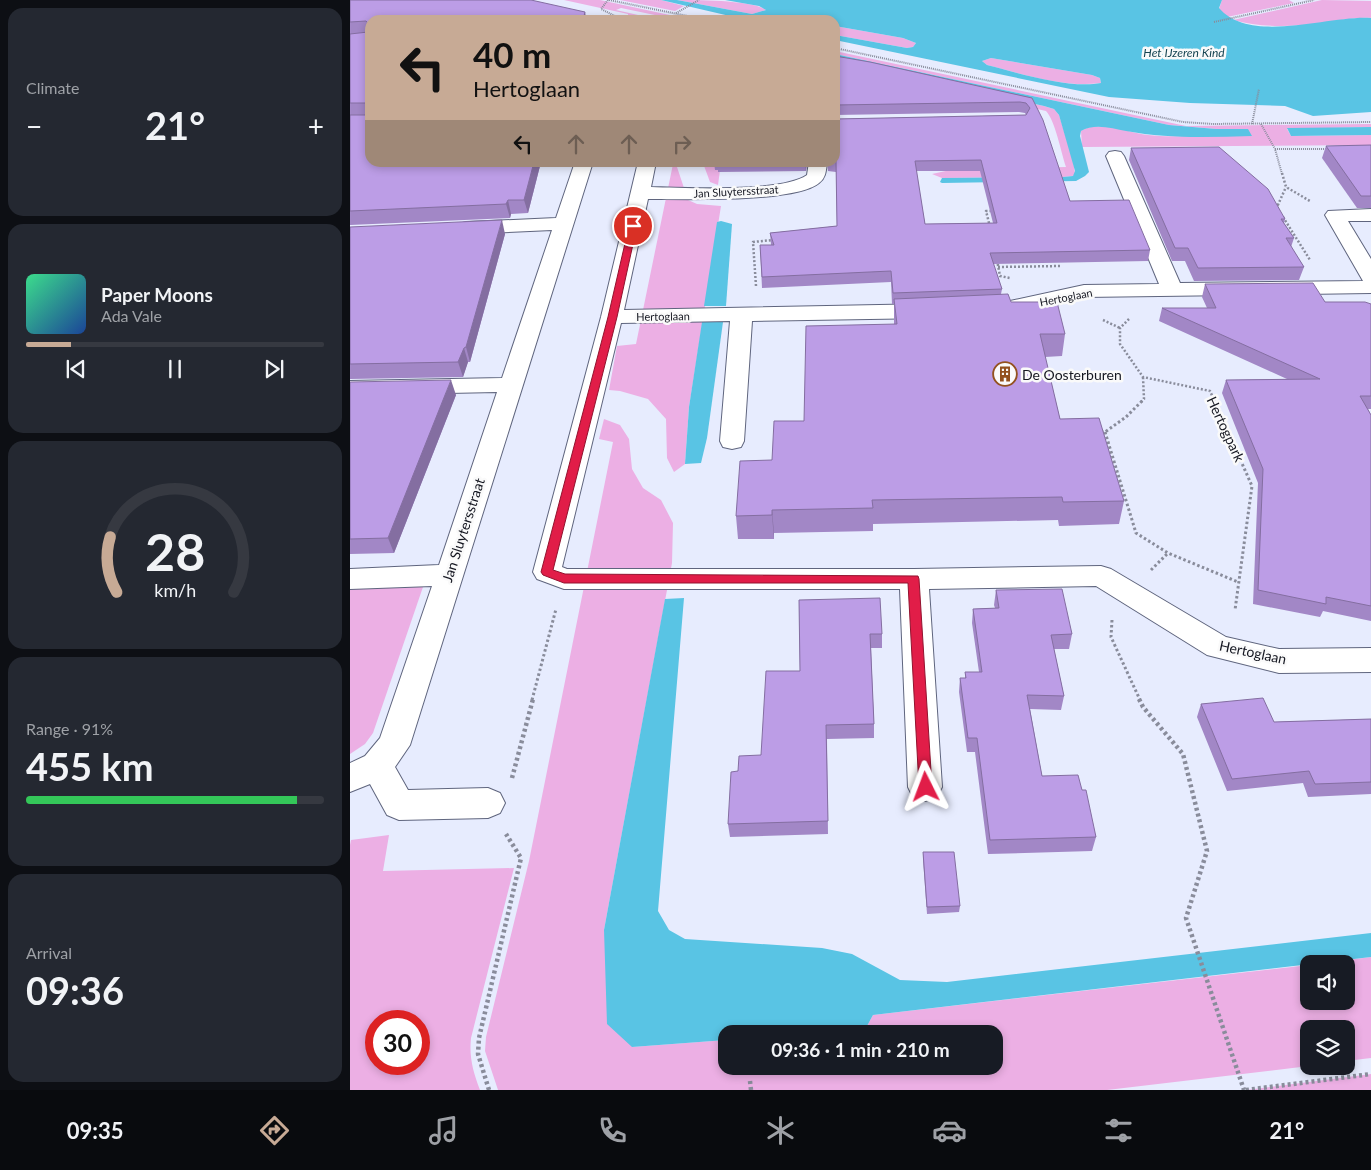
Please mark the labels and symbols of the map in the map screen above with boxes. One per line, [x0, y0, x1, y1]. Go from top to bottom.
water label: Het IJzeren Kind [1143, 45, 1225, 60]
street label: Jan Sluytersstraat [693, 182, 779, 200]
pin [612, 205, 654, 247]
street label: Hertoglaan [1038, 286, 1094, 308]
street label: Hertoglaan [636, 309, 690, 323]
building icon: De Oosterburen [992, 361, 1018, 387]
place label: De Oosterburen [1022, 366, 1122, 383]
street label: Hertogpark [1203, 394, 1249, 465]
street label: Jan Sluytersstraat [438, 476, 488, 584]
street label: Hertoglaan [1218, 637, 1288, 667]
position arrow [899, 760, 951, 812]
speed limit sign: 30 [365, 1010, 430, 1075]

